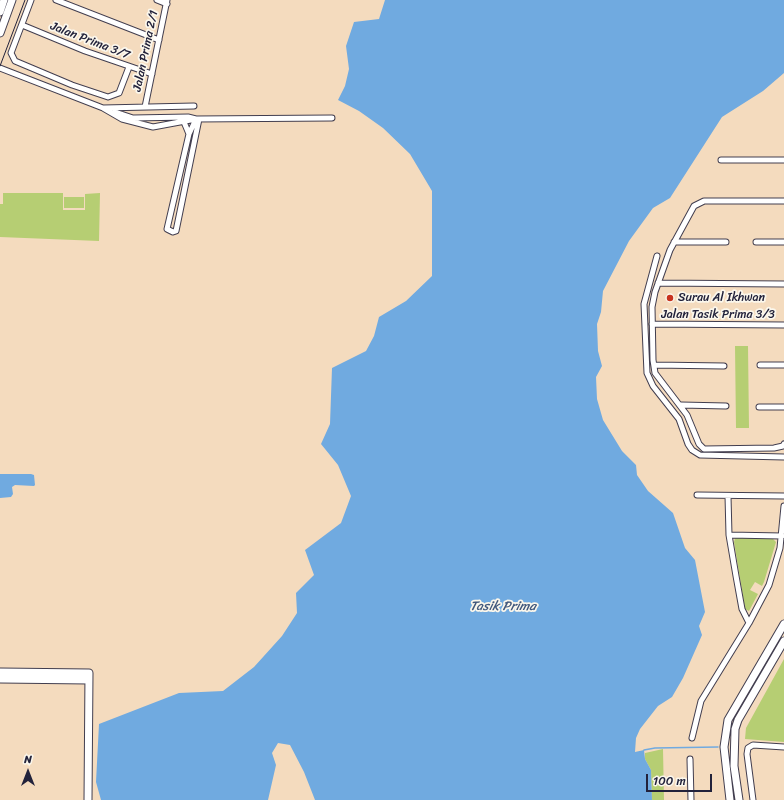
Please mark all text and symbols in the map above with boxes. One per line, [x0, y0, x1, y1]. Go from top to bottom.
street label: Jalan Prima 2/1 [130, 9, 162, 93]
street label: Jalan Prima 3/7 [48, 19, 132, 63]
place label: Surau Al Ikhwan [678, 291, 765, 305]
marker: Surau Al Ikhwan [665, 293, 675, 303]
street label: Jalan Tasik Prima 3/3 [661, 308, 775, 322]
water label: Tasik Prima [470, 599, 536, 615]
text: N [24, 750, 32, 769]
north arrow [8, 752, 48, 792]
scale bar [648, 766, 714, 792]
text: 100 m [653, 770, 686, 792]

